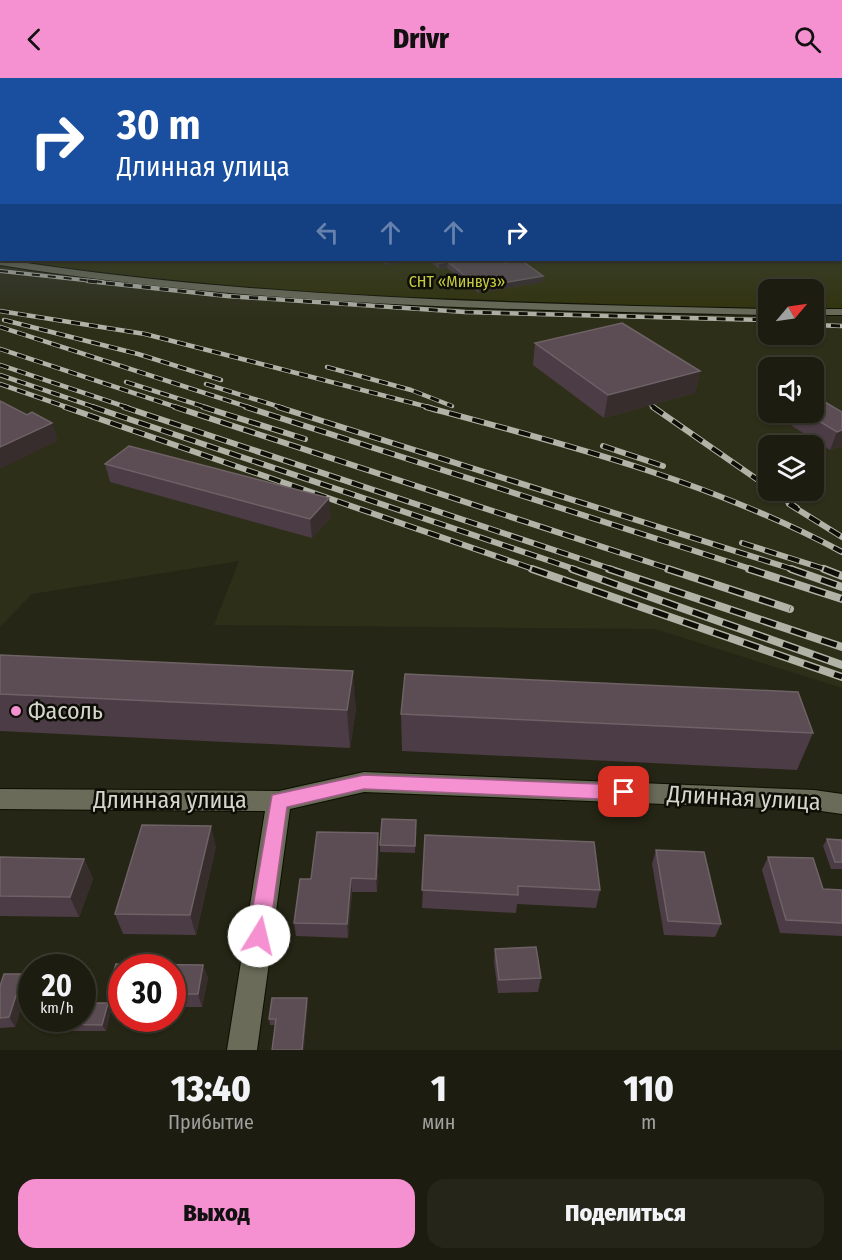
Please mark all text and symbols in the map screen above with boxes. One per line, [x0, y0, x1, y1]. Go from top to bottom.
icon: back [18, 23, 51, 56]
text: Drivr [393, 23, 449, 55]
icon: search [791, 23, 824, 56]
text: 30 m [117, 100, 201, 150]
icon: right [18, 102, 96, 180]
text: Длинная улица [117, 151, 290, 183]
icon: left [311, 216, 344, 249]
icon: ahead [374, 216, 407, 249]
icon: ahead [437, 216, 470, 249]
icon: right [500, 216, 533, 249]
park label: СНТ «Минвуз» [409, 272, 505, 291]
north arrow [758, 279, 824, 345]
map controls [758, 279, 824, 501]
button: sound [758, 357, 824, 423]
button: layers [758, 435, 824, 501]
place label: Фасоль [28, 697, 103, 725]
marker: Фасоль [9, 704, 23, 718]
pin [598, 766, 649, 817]
icon: arrive [607, 775, 640, 808]
street label: Длинная улица [666, 780, 821, 816]
street label: Длинная улица [92, 786, 247, 814]
position arrow [227, 904, 291, 968]
speed limit sign: 30 [108, 954, 186, 1032]
text: 20 [42, 968, 72, 1004]
text: km/h [40, 999, 74, 1017]
text: 13:40 [171, 1067, 251, 1111]
text: 1 [431, 1067, 447, 1111]
text: 110 [624, 1067, 674, 1111]
text: Прибытие [168, 1110, 254, 1134]
text: мин [422, 1110, 456, 1134]
text: m [641, 1110, 656, 1134]
button: Выход [18, 1179, 415, 1248]
button: Поделиться [427, 1179, 824, 1248]

